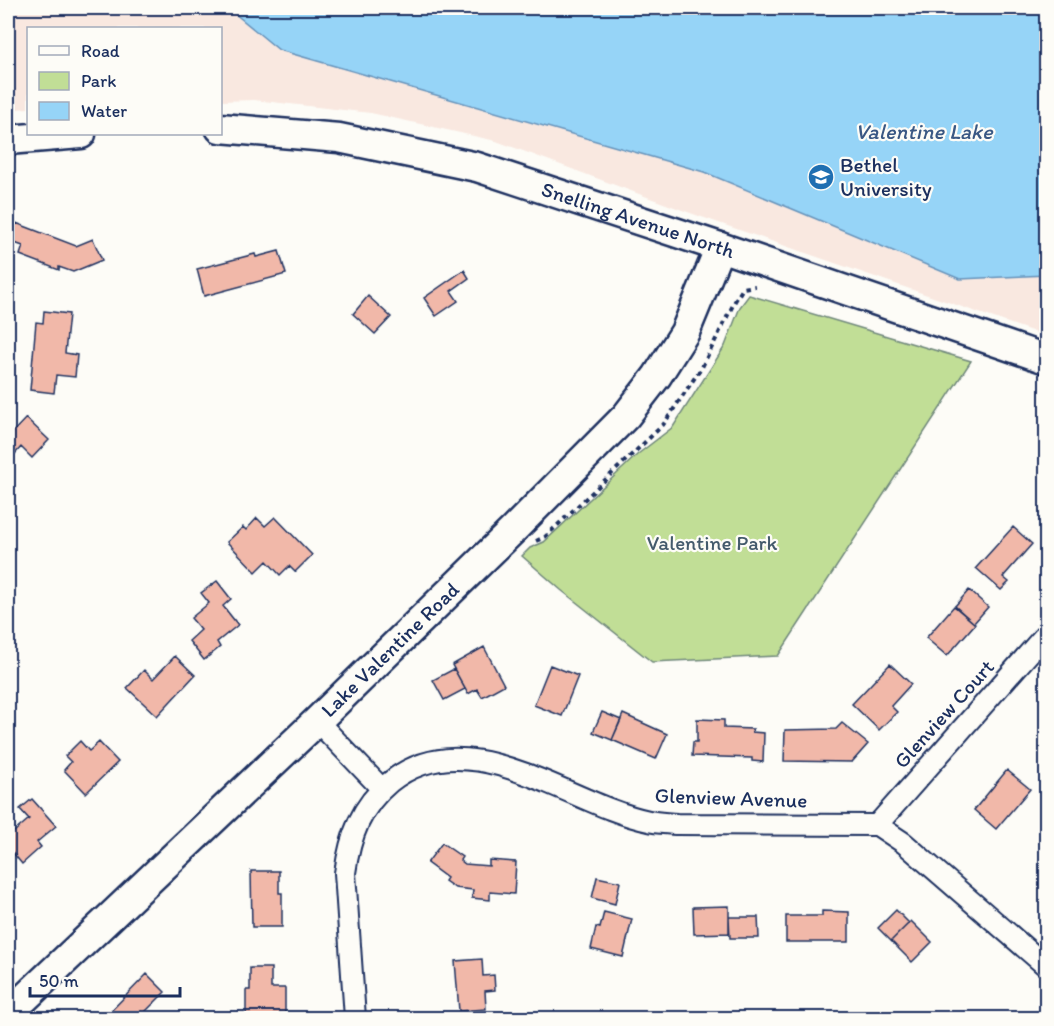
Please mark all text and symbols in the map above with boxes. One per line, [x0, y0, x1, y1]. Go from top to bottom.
legend [27, 27, 222, 135]
text: Road [81, 40, 120, 62]
text: Park [81, 70, 116, 92]
text: Water [81, 100, 127, 122]
water label: Valentine Lake [855, 118, 994, 145]
place label: Bethel University [840, 152, 932, 201]
school or university icon: Bethel University [806, 162, 836, 192]
street label: Snelling Avenue North [538, 176, 739, 263]
park label: Valentine Park [647, 530, 777, 555]
street label: Lake Valentine Road [316, 576, 464, 722]
street label: Glenview Court [888, 654, 999, 773]
street label: Glenview Avenue [654, 782, 808, 813]
scale bar [30, 960, 180, 998]
text: 50 m [39, 970, 79, 992]

